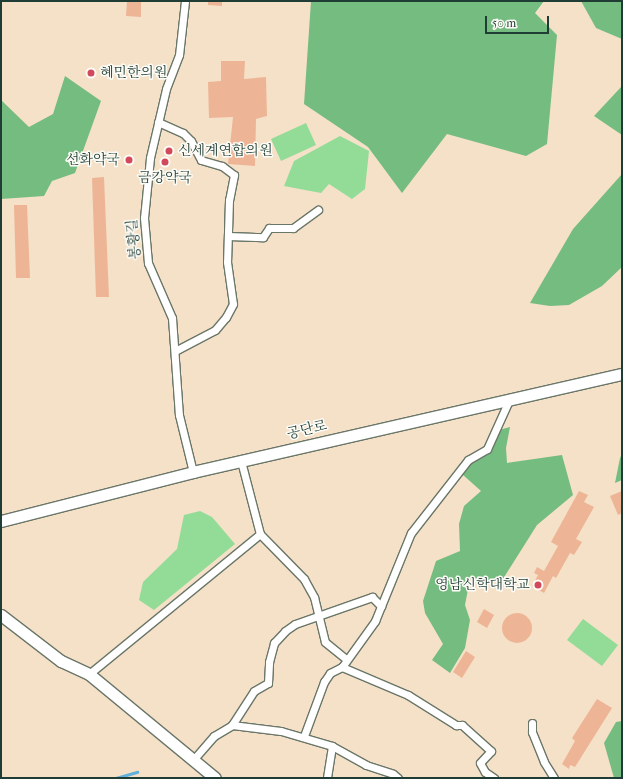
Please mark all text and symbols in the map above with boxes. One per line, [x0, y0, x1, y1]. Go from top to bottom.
scale bar [487, 8, 551, 34]
text: 50 m [492, 16, 516, 30]
place label: 혜민한의원 [100, 65, 168, 81]
marker: 혜민한의원 [85, 67, 97, 79]
place label: 신세계연합의원 [178, 143, 273, 159]
marker: 신세계연합의원 [163, 145, 175, 157]
place label: 선화약국 [66, 152, 120, 168]
marker: 선화약국 [123, 154, 135, 166]
marker: 금강약국 [159, 156, 171, 168]
place label: 금강약국 [138, 170, 192, 186]
street label: 봉황길 [124, 218, 144, 260]
street label: 공단로 [285, 417, 329, 443]
place label: 영남신학대학교 [435, 577, 530, 593]
marker: 영남신학대학교 [533, 580, 543, 590]

